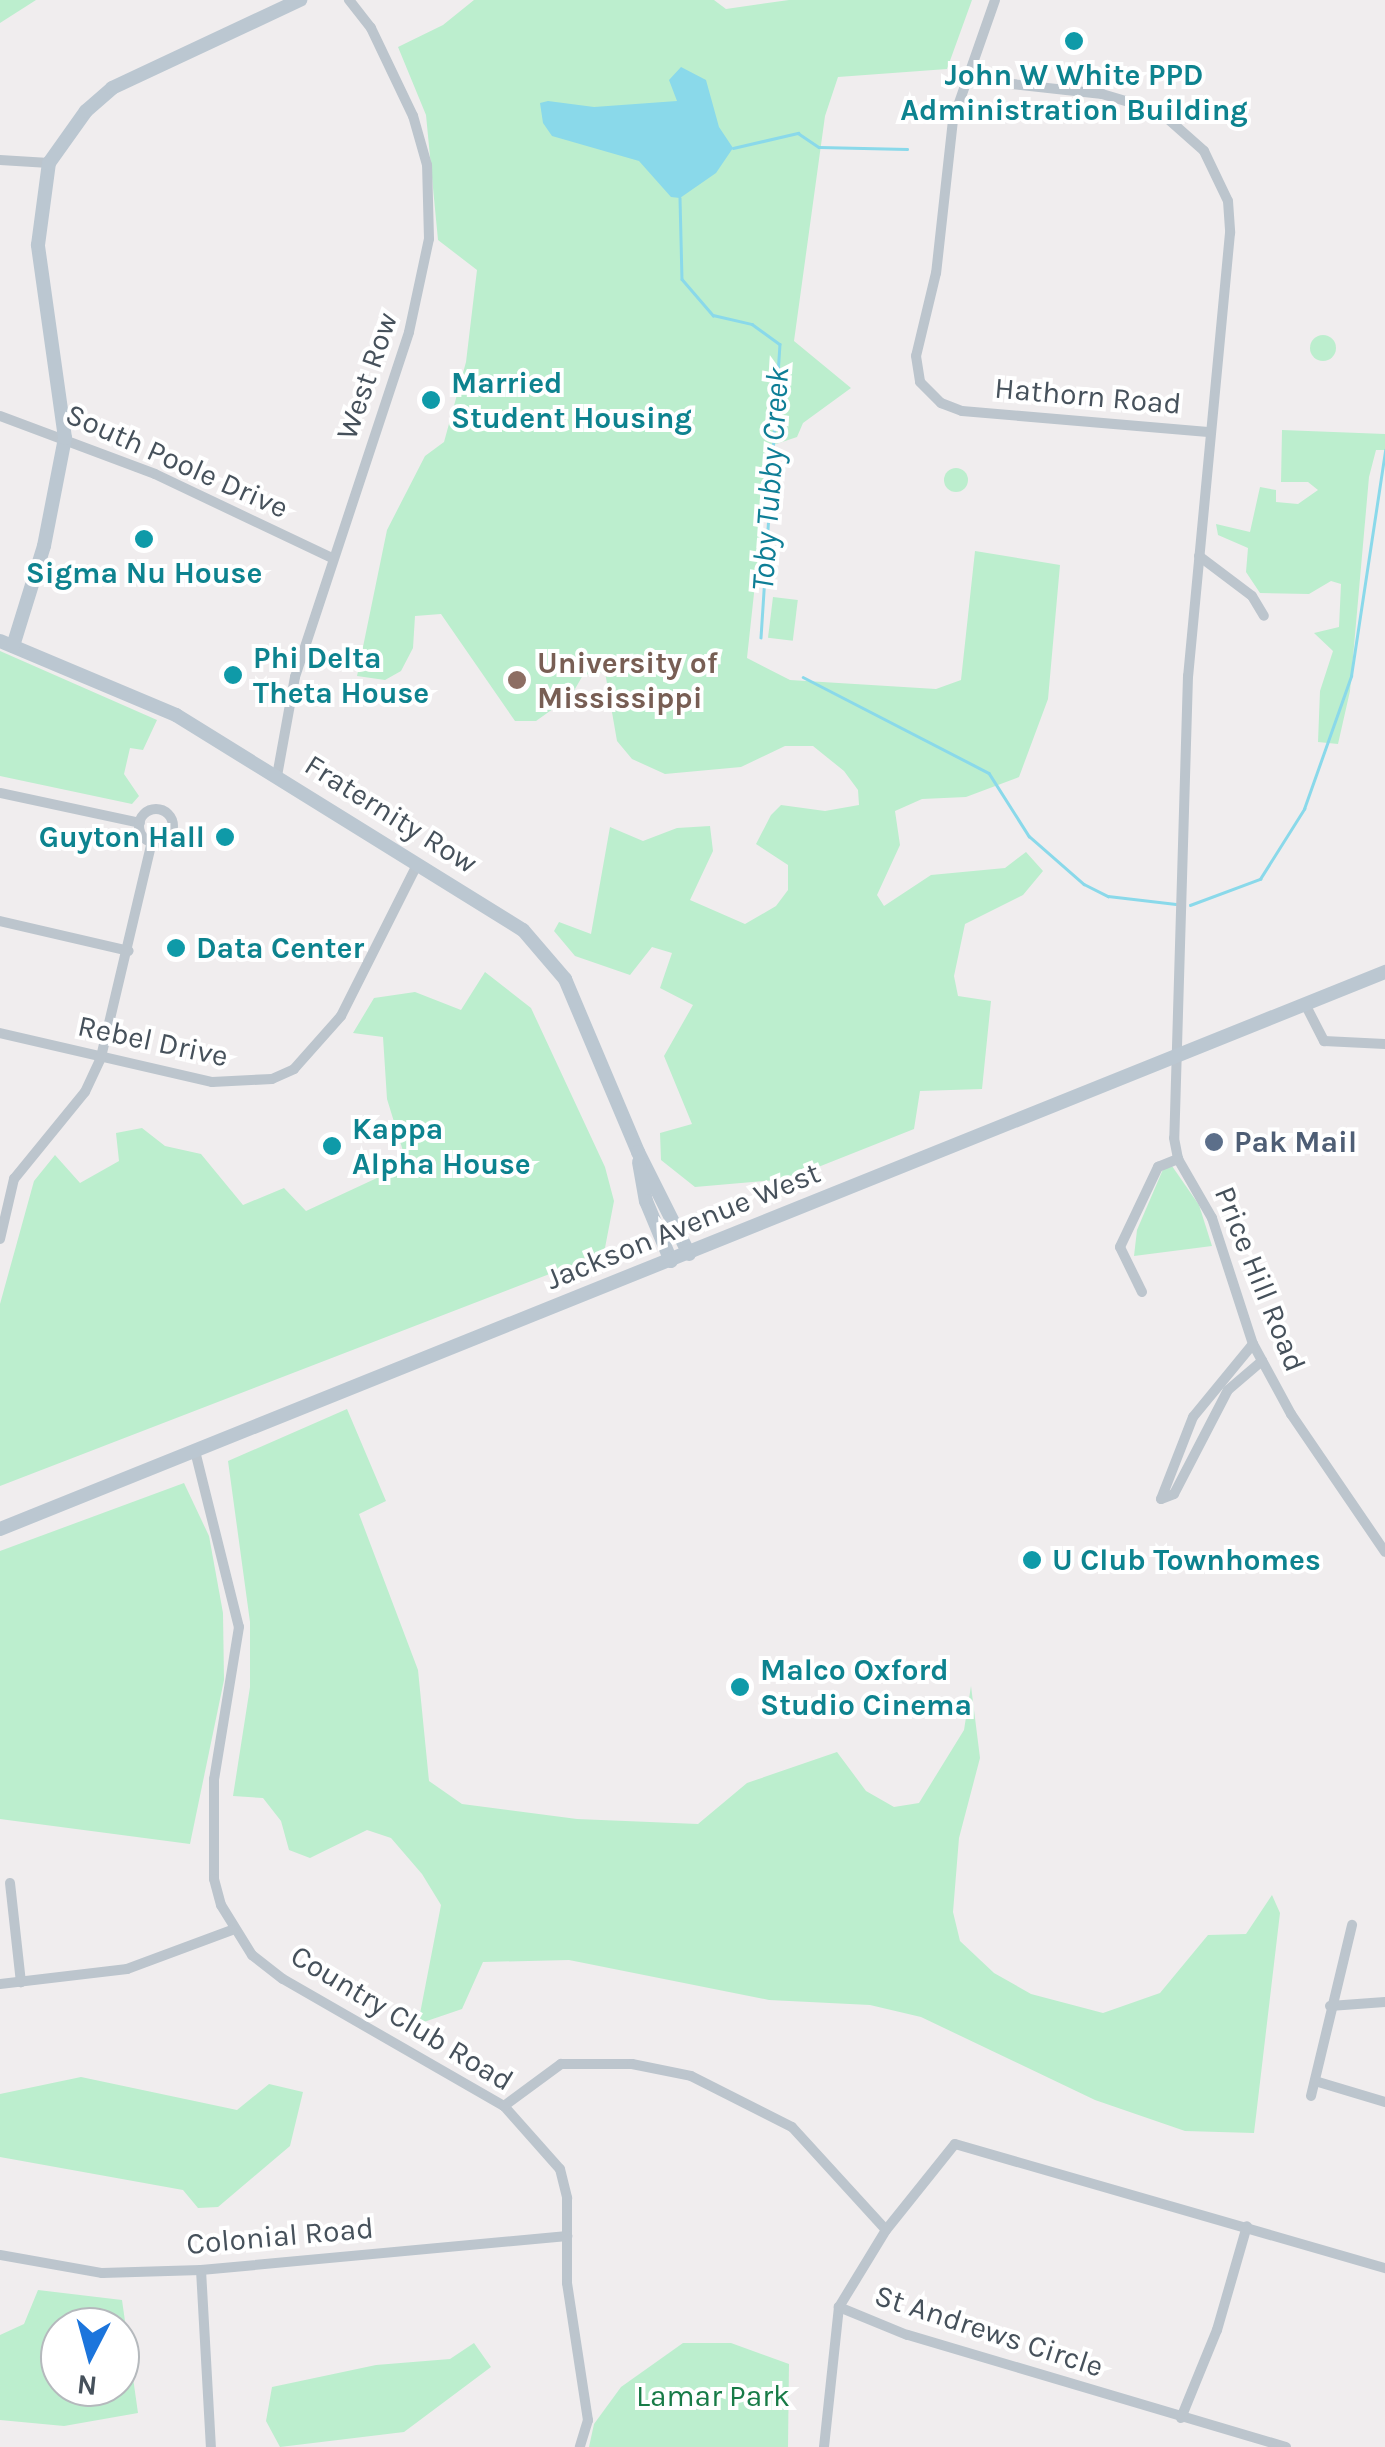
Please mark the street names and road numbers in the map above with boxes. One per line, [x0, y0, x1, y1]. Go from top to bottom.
street label: West Row [329, 308, 405, 444]
street label: Hathorn Road [993, 370, 1183, 422]
street label: South Poole Drive [60, 396, 294, 526]
street label: Fraternity Row [298, 747, 484, 881]
street label: Rebel Drive [75, 1008, 231, 1074]
street label: Jackson Avenue West [541, 1155, 825, 1297]
street label: Price Hill Road [1207, 1181, 1313, 1377]
street label: Country Club Road [284, 1937, 520, 2099]
street label: Colonial Road [185, 2210, 375, 2262]
street label: St Andrews Circle [870, 2277, 1108, 2385]

